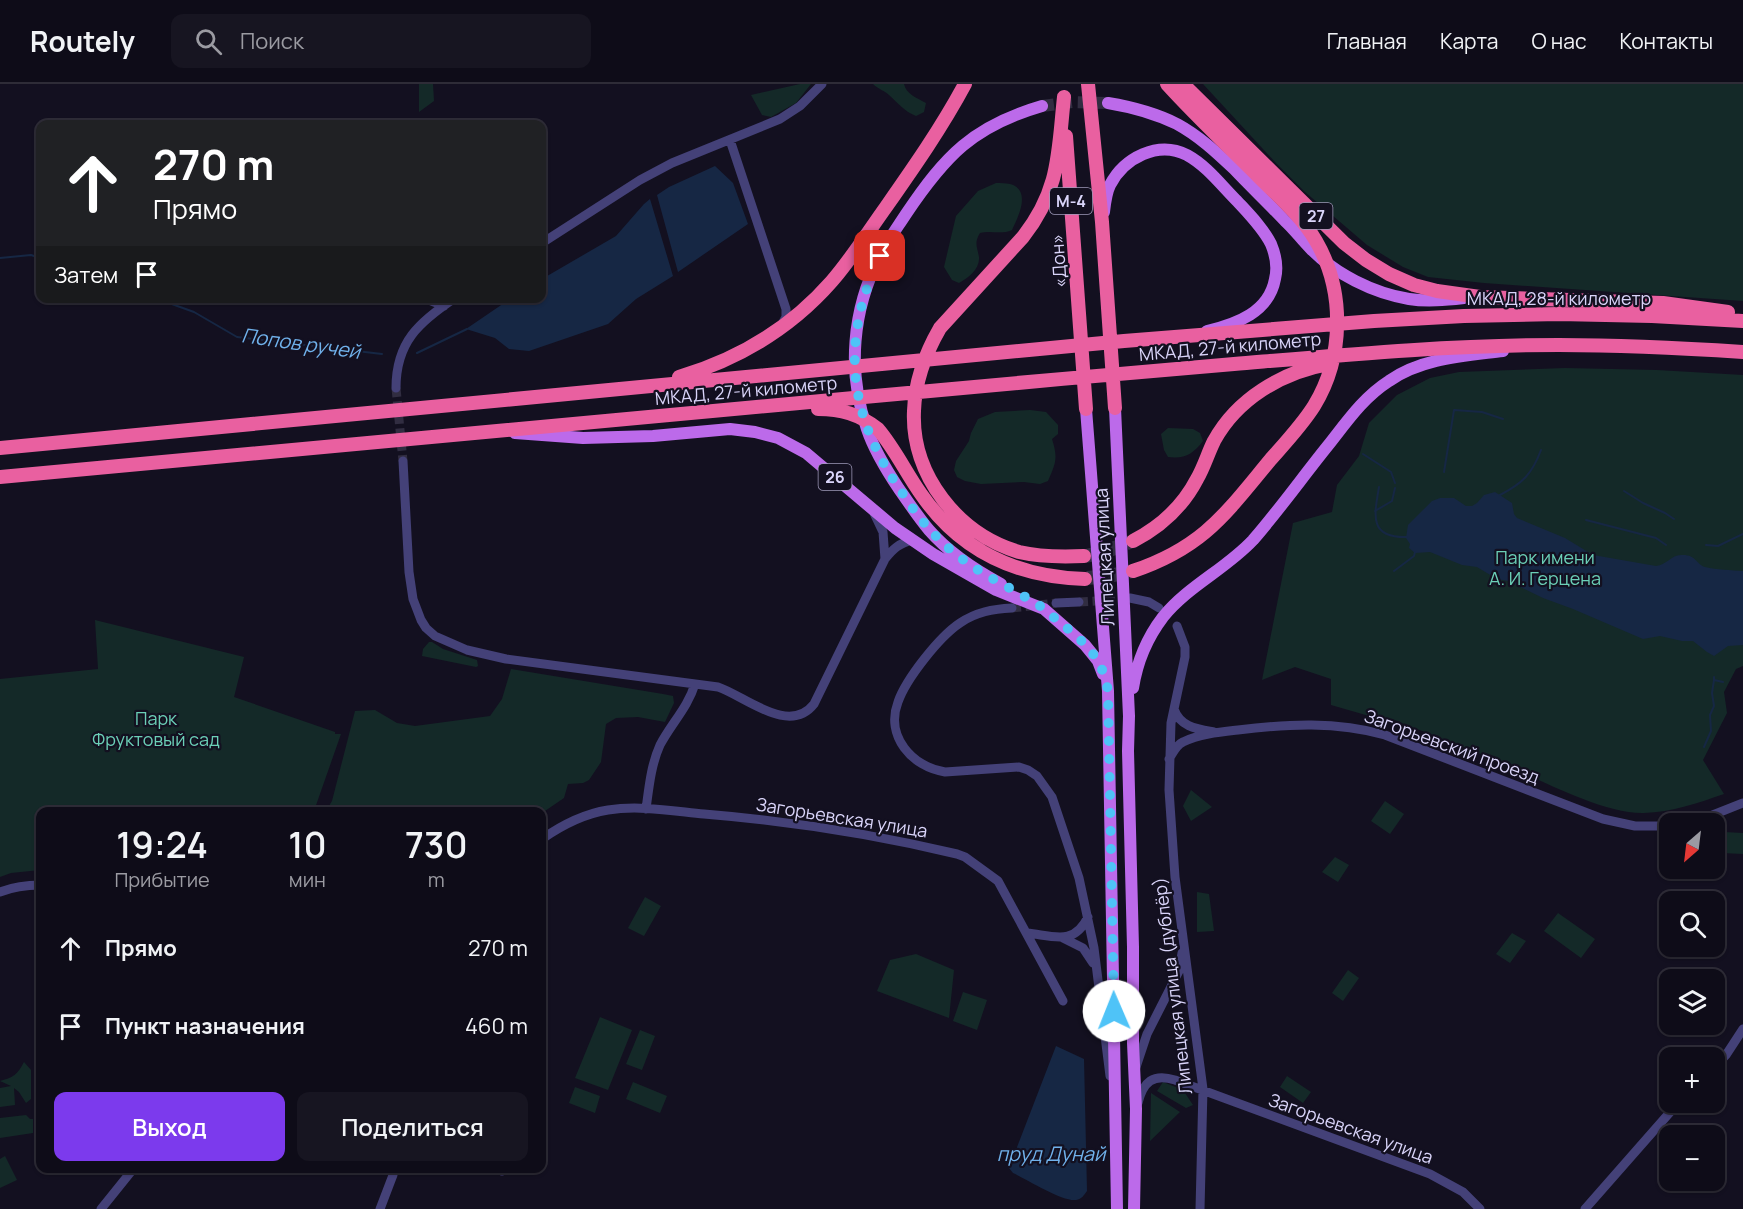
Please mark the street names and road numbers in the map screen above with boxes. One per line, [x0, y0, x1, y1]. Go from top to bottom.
road number: М-4 [1050, 188, 1092, 214]
road number: 27 [1300, 203, 1332, 229]
street label: «Дон» [1044, 233, 1072, 289]
street label: МКАД, 28-й километр [1467, 286, 1651, 310]
street label: МКАД, 27-й километр [1138, 326, 1322, 366]
street label: МКАД, 27-й километр [654, 370, 838, 410]
road number: 26 [818, 464, 852, 490]
street label: Липецкая улица [1088, 487, 1120, 627]
street label: Загорьевский проезд [1361, 703, 1543, 789]
street label: Загорьевская улица [755, 792, 929, 842]
street label: Липецкая улица (дублёр) [1147, 876, 1197, 1096]
street label: Загорьевская улица [1265, 1087, 1437, 1169]

